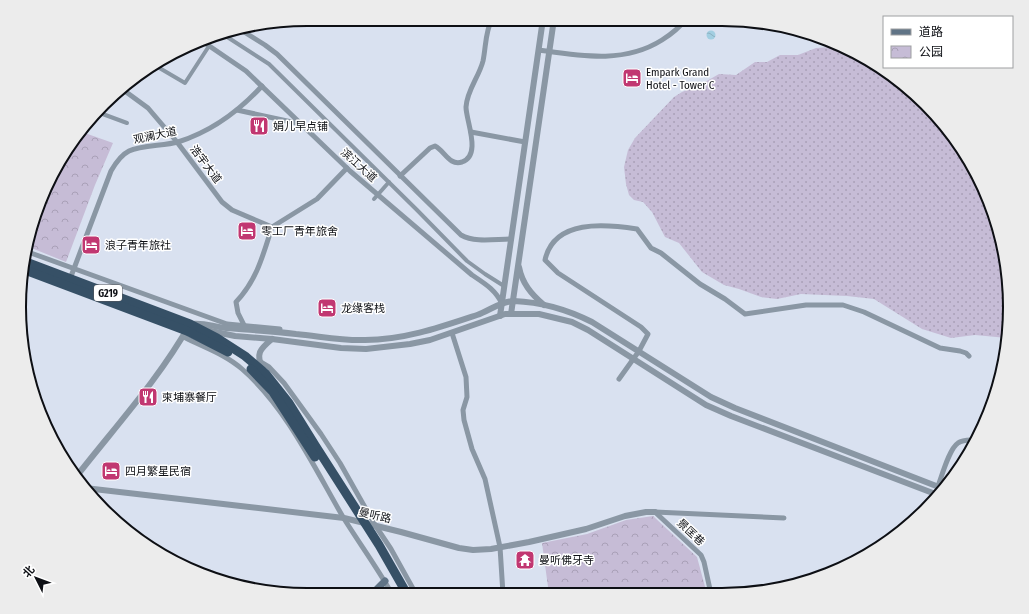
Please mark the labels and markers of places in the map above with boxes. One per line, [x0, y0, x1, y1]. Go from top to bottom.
place label: Empark Grand Hotel - Tower C [646, 66, 715, 92]
hotel icon: Empark Grand Hotel - Tower C [621, 67, 643, 89]
restaurant icon: 娟儿早点铺 [248, 115, 270, 137]
place label: 娟儿早点铺 [273, 120, 328, 133]
hotel icon: 零工厂青年旅舍 [236, 220, 258, 242]
place label: 零工厂青年旅舍 [261, 225, 338, 238]
hotel icon: 浪子青年旅社 [80, 234, 102, 256]
place label: 浪子青年旅社 [105, 239, 171, 252]
hotel icon: 龙缘客栈 [316, 297, 338, 319]
place label: 龙缘客栈 [341, 302, 385, 315]
restaurant icon: 柬埔寨餐厅 [137, 386, 159, 408]
place label: 柬埔寨餐厅 [162, 391, 217, 404]
hotel icon: 四月繁星民宿 [100, 460, 122, 482]
place label: 四月繁星民宿 [125, 465, 191, 478]
temple icon: 曼听佛牙寺 [514, 549, 536, 571]
place label: 曼听佛牙寺 [539, 554, 594, 567]

